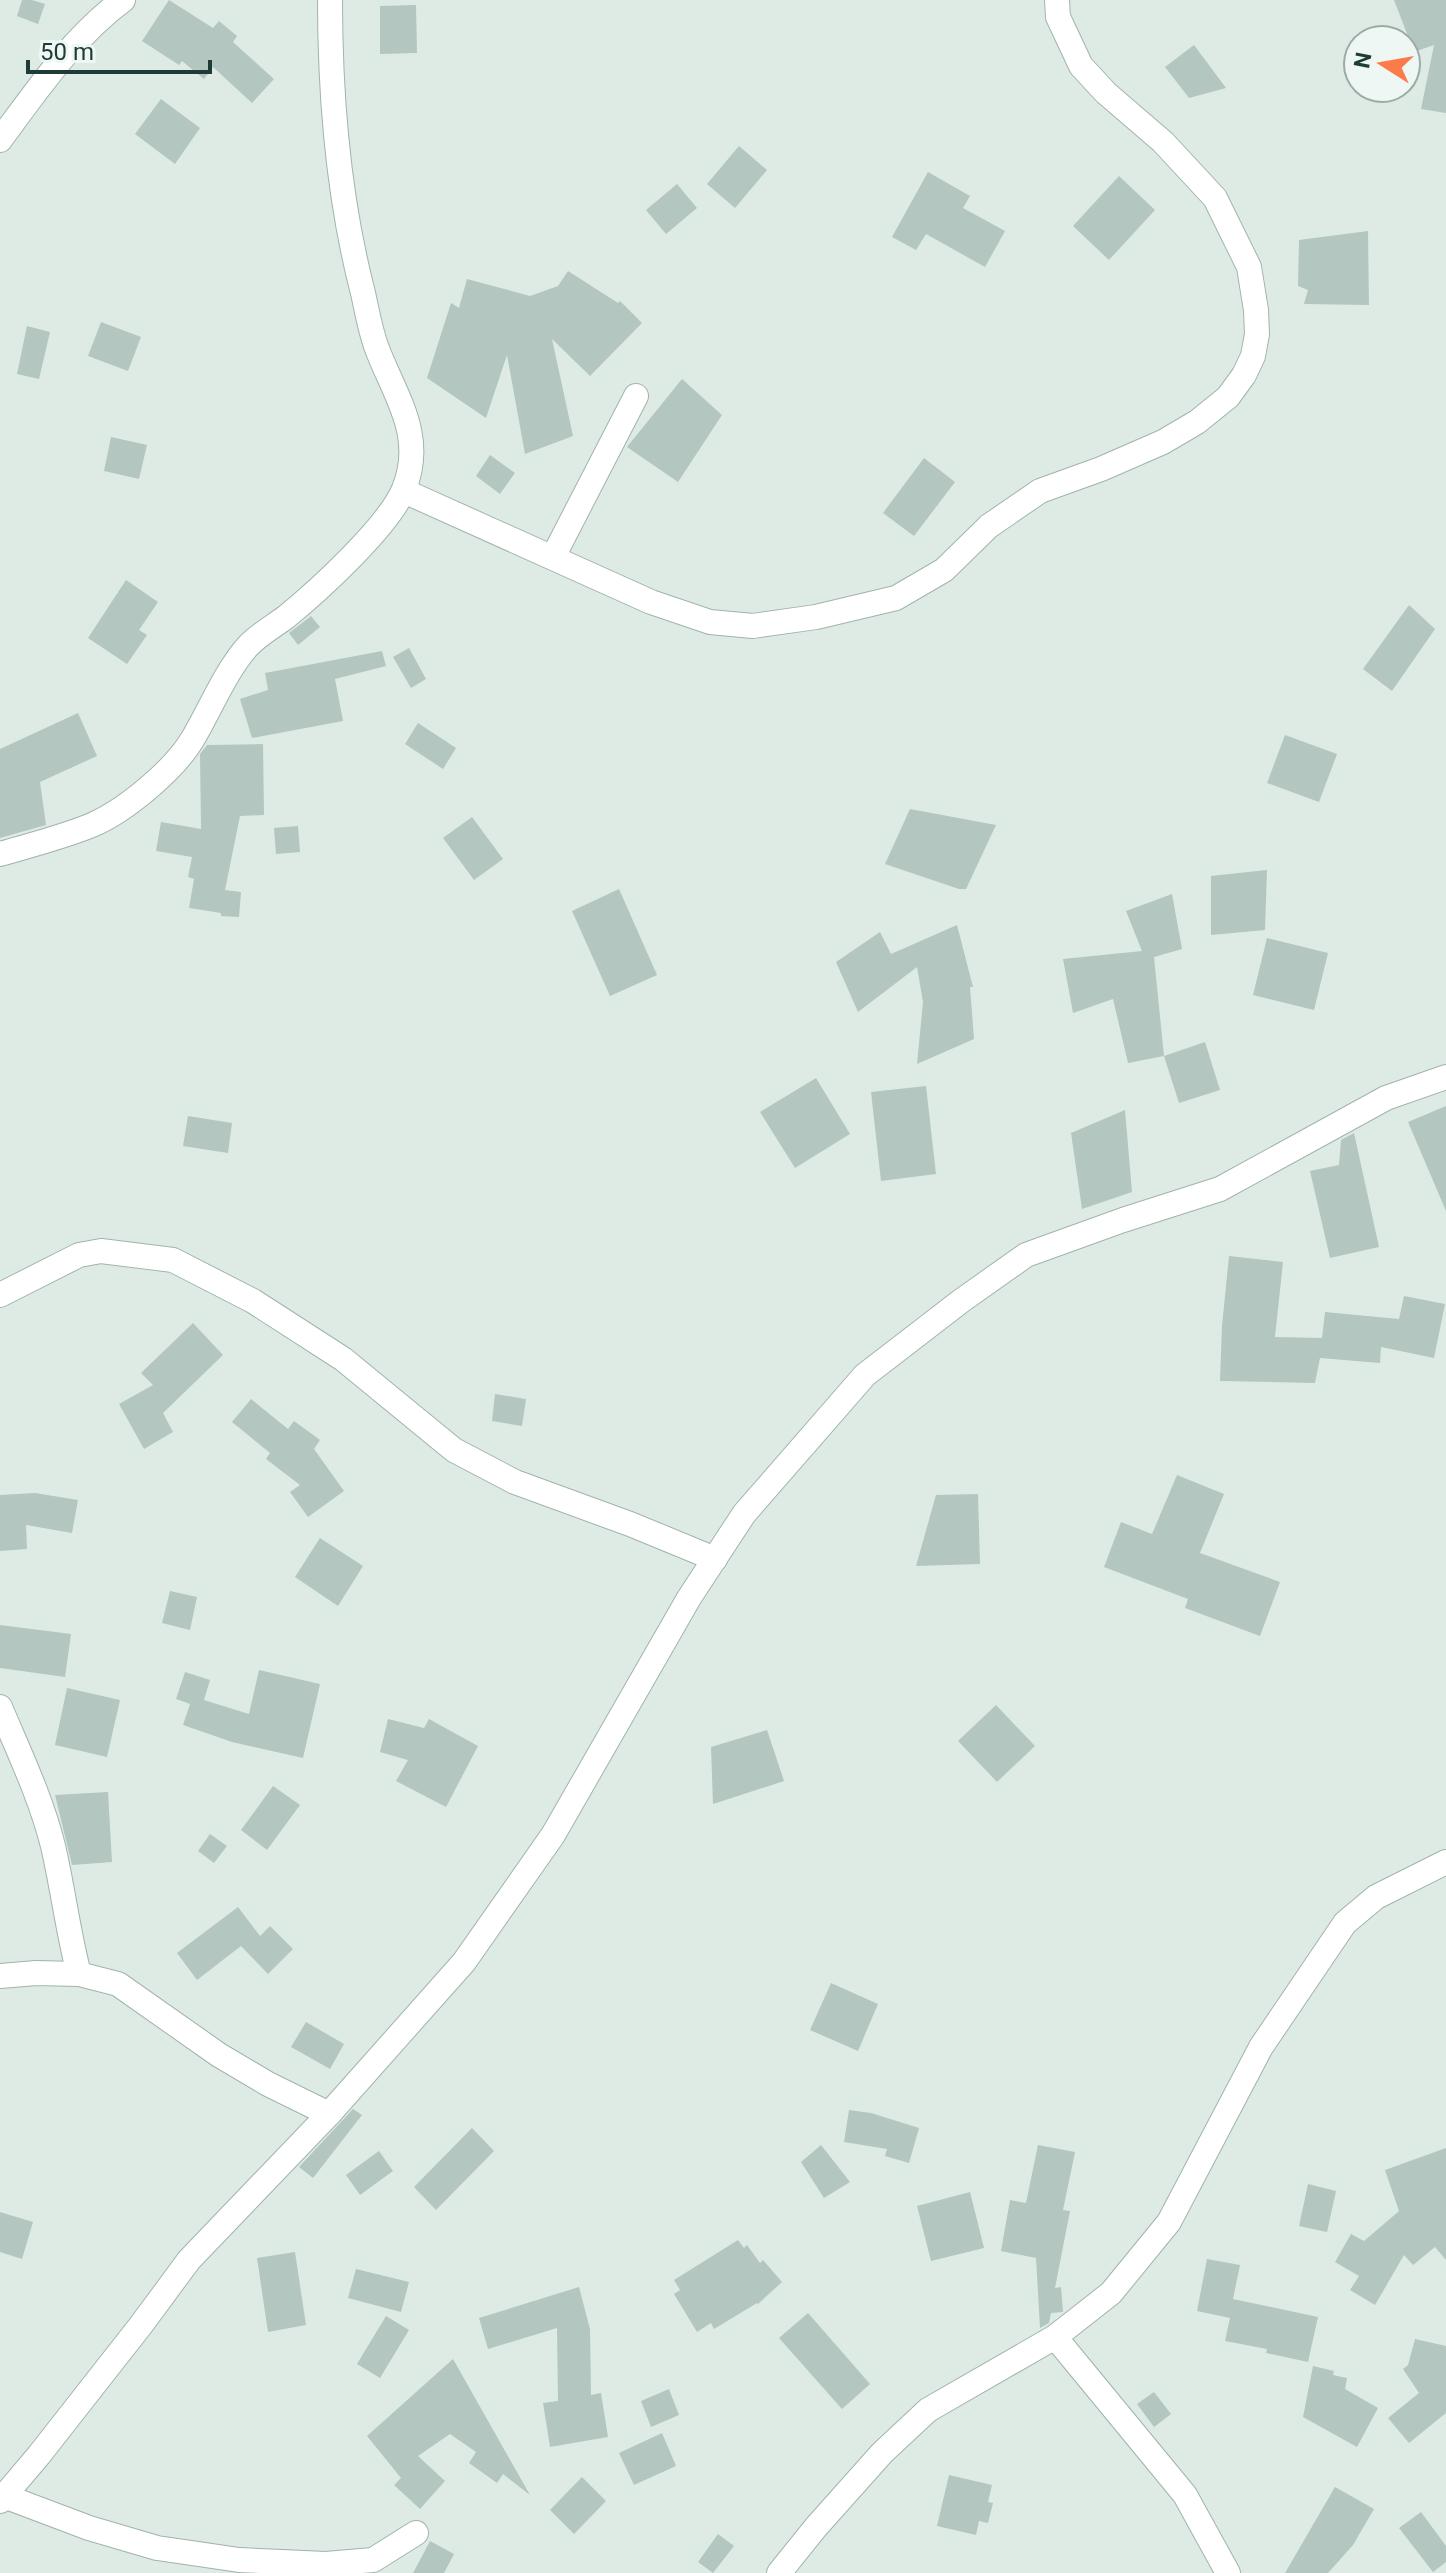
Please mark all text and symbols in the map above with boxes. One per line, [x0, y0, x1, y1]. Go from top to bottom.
scale bar [28, 24, 210, 74]
north arrow [1342, 24, 1422, 104]
text: 50 m [40, 38, 94, 66]
text: N [1349, 50, 1377, 70]

